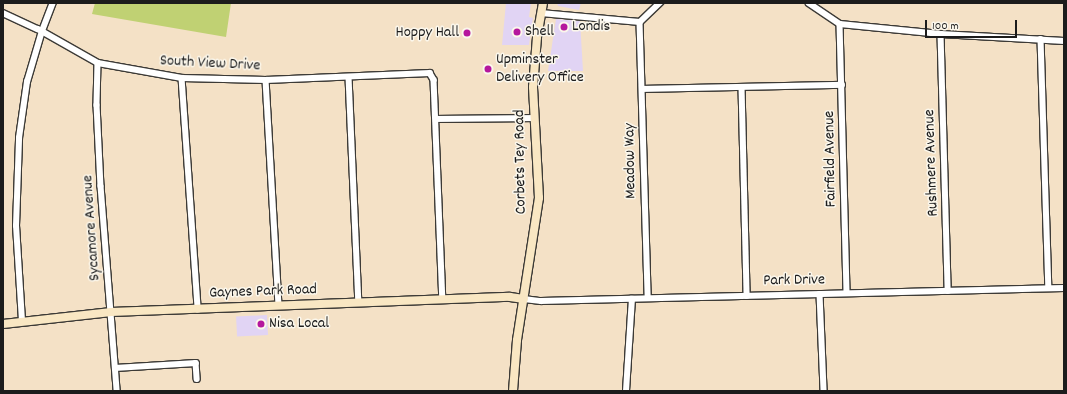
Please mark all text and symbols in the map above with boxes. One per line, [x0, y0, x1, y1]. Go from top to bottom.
scale bar [927, 12, 1019, 38]
place label: Londis [572, 17, 610, 37]
text: 100 m [932, 18, 959, 35]
place label: Shell [525, 22, 554, 42]
marker: Londis [559, 22, 569, 32]
place label: Hoppy Hall [395, 23, 459, 43]
marker: Shell [512, 27, 522, 37]
marker: Hoppy Hall [462, 28, 472, 38]
place label: Upminster Delivery Office [496, 50, 584, 88]
street label: South View Drive [159, 52, 261, 76]
marker: Upminster Delivery Office [483, 64, 493, 74]
street label: Corbets Tey Road [510, 109, 532, 215]
street label: Rushmere Avenue [921, 109, 943, 217]
street label: Fairfield Avenue [821, 110, 841, 208]
street label: Meadow Way [621, 123, 641, 199]
street label: Sycamore Avenue [79, 174, 105, 282]
street label: Park Drive [763, 271, 825, 291]
street label: Gaynes Park Road [209, 281, 317, 303]
place label: Nisa Local [269, 314, 329, 334]
marker: Nisa Local [256, 319, 266, 329]

